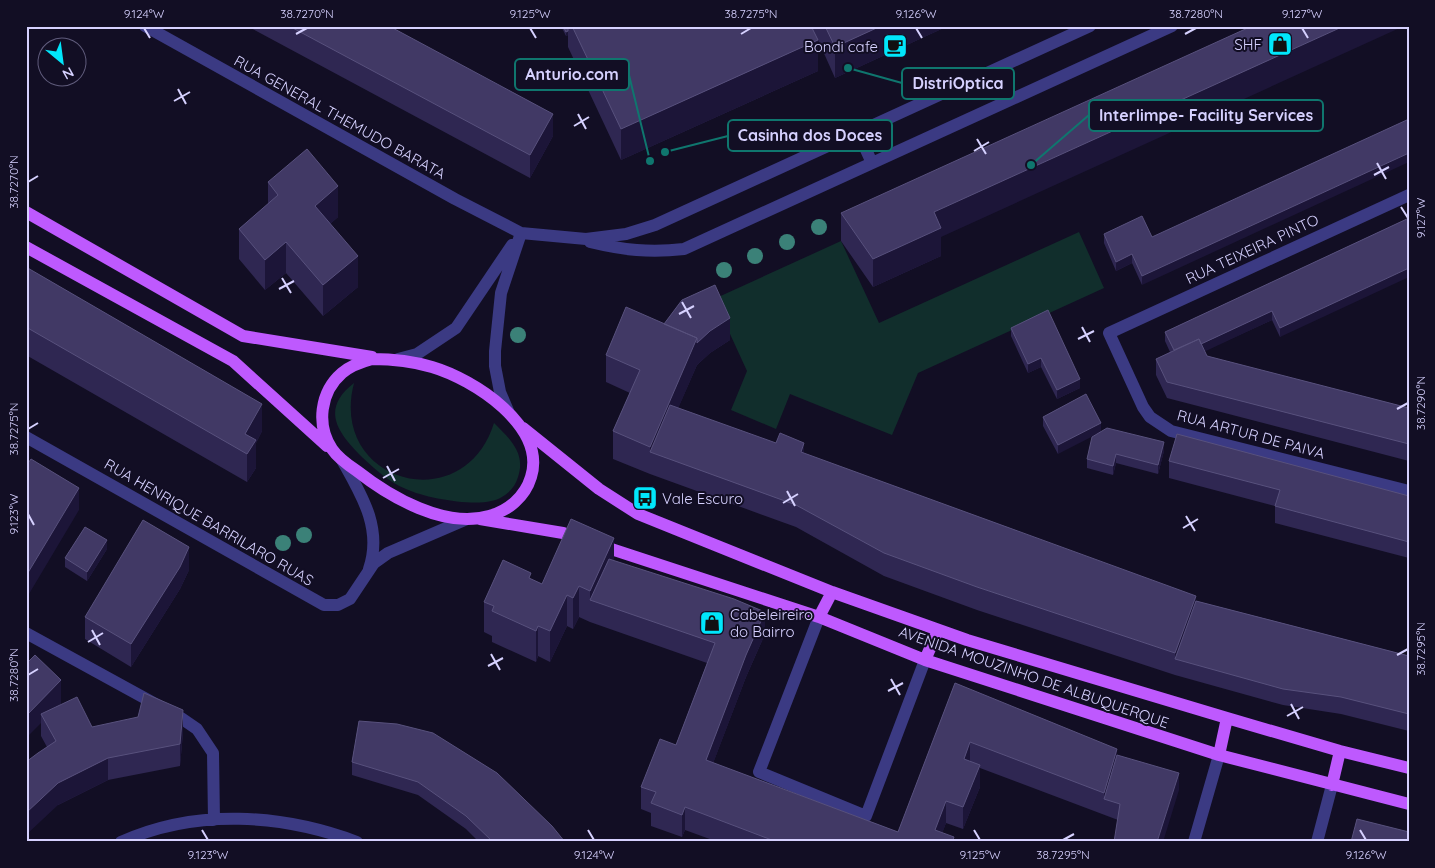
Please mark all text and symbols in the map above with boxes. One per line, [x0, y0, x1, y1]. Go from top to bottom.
text: 9.124°W [124, 6, 165, 21]
text: 38.7270°N [280, 6, 334, 21]
text: 9.125°W [509, 6, 551, 21]
text: 38.7275°N [725, 6, 777, 21]
text: 9.126°W [896, 6, 937, 21]
text: 38.7280°N [1169, 6, 1223, 21]
text: 9.127°W [1282, 6, 1323, 21]
shop icon: SHF [1267, 31, 1293, 57]
cafe icon: Bondi cafe [882, 33, 908, 59]
place label: SHF [1234, 35, 1262, 54]
place label: Bondi cafe [804, 37, 878, 56]
north arrow [38, 38, 88, 88]
street label: RUA GENERAL THEMUDO BARATA [231, 51, 449, 183]
callout: Anturio.com [515, 59, 629, 90]
text: N [59, 63, 77, 84]
text: Anturio.com [525, 64, 619, 84]
callout: DistriOptica [902, 68, 1014, 99]
text: DistriOptica [912, 73, 1004, 93]
callout: Interlimpe- Facility Services [1089, 100, 1323, 131]
text: Interlimpe- Facility Services [1099, 105, 1313, 125]
callout: Casinha dos Doces [728, 120, 892, 151]
text: Casinha dos Doces [738, 125, 882, 145]
text: 38.7270°N [6, 155, 21, 209]
text: 9.127°W [1413, 197, 1428, 238]
street label: RUA TEIXEIRA PINTO [1182, 210, 1322, 288]
text: 38.7290°N [1413, 376, 1428, 430]
text: 38.7275°N [6, 403, 21, 455]
street label: RUA ARTUR DE PAIVA [1175, 405, 1327, 463]
street label: RUA HENRIQUE BARRILARO RUAS [101, 454, 317, 590]
bus stop icon: Vale Escuro [632, 485, 658, 511]
place label: Vale Escuro [662, 489, 743, 508]
text: 9.123°W [6, 493, 21, 534]
place label: Cabeleireiro do Bairro [730, 605, 813, 641]
shop icon: Cabeleireiro do Bairro [699, 610, 725, 636]
street label: AVENIDA MOUZINHO DE ALBUQUERQUE [896, 622, 1172, 732]
text: 38.7295°N [1413, 622, 1428, 676]
text: 38.7280°N [6, 648, 21, 702]
text: 9.123°W [188, 847, 229, 862]
text: 9.124°W [574, 847, 615, 862]
text: 9.125°W [959, 847, 1001, 862]
text: 38.7295°N [1036, 847, 1090, 862]
text: 9.126°W [1346, 847, 1387, 862]

